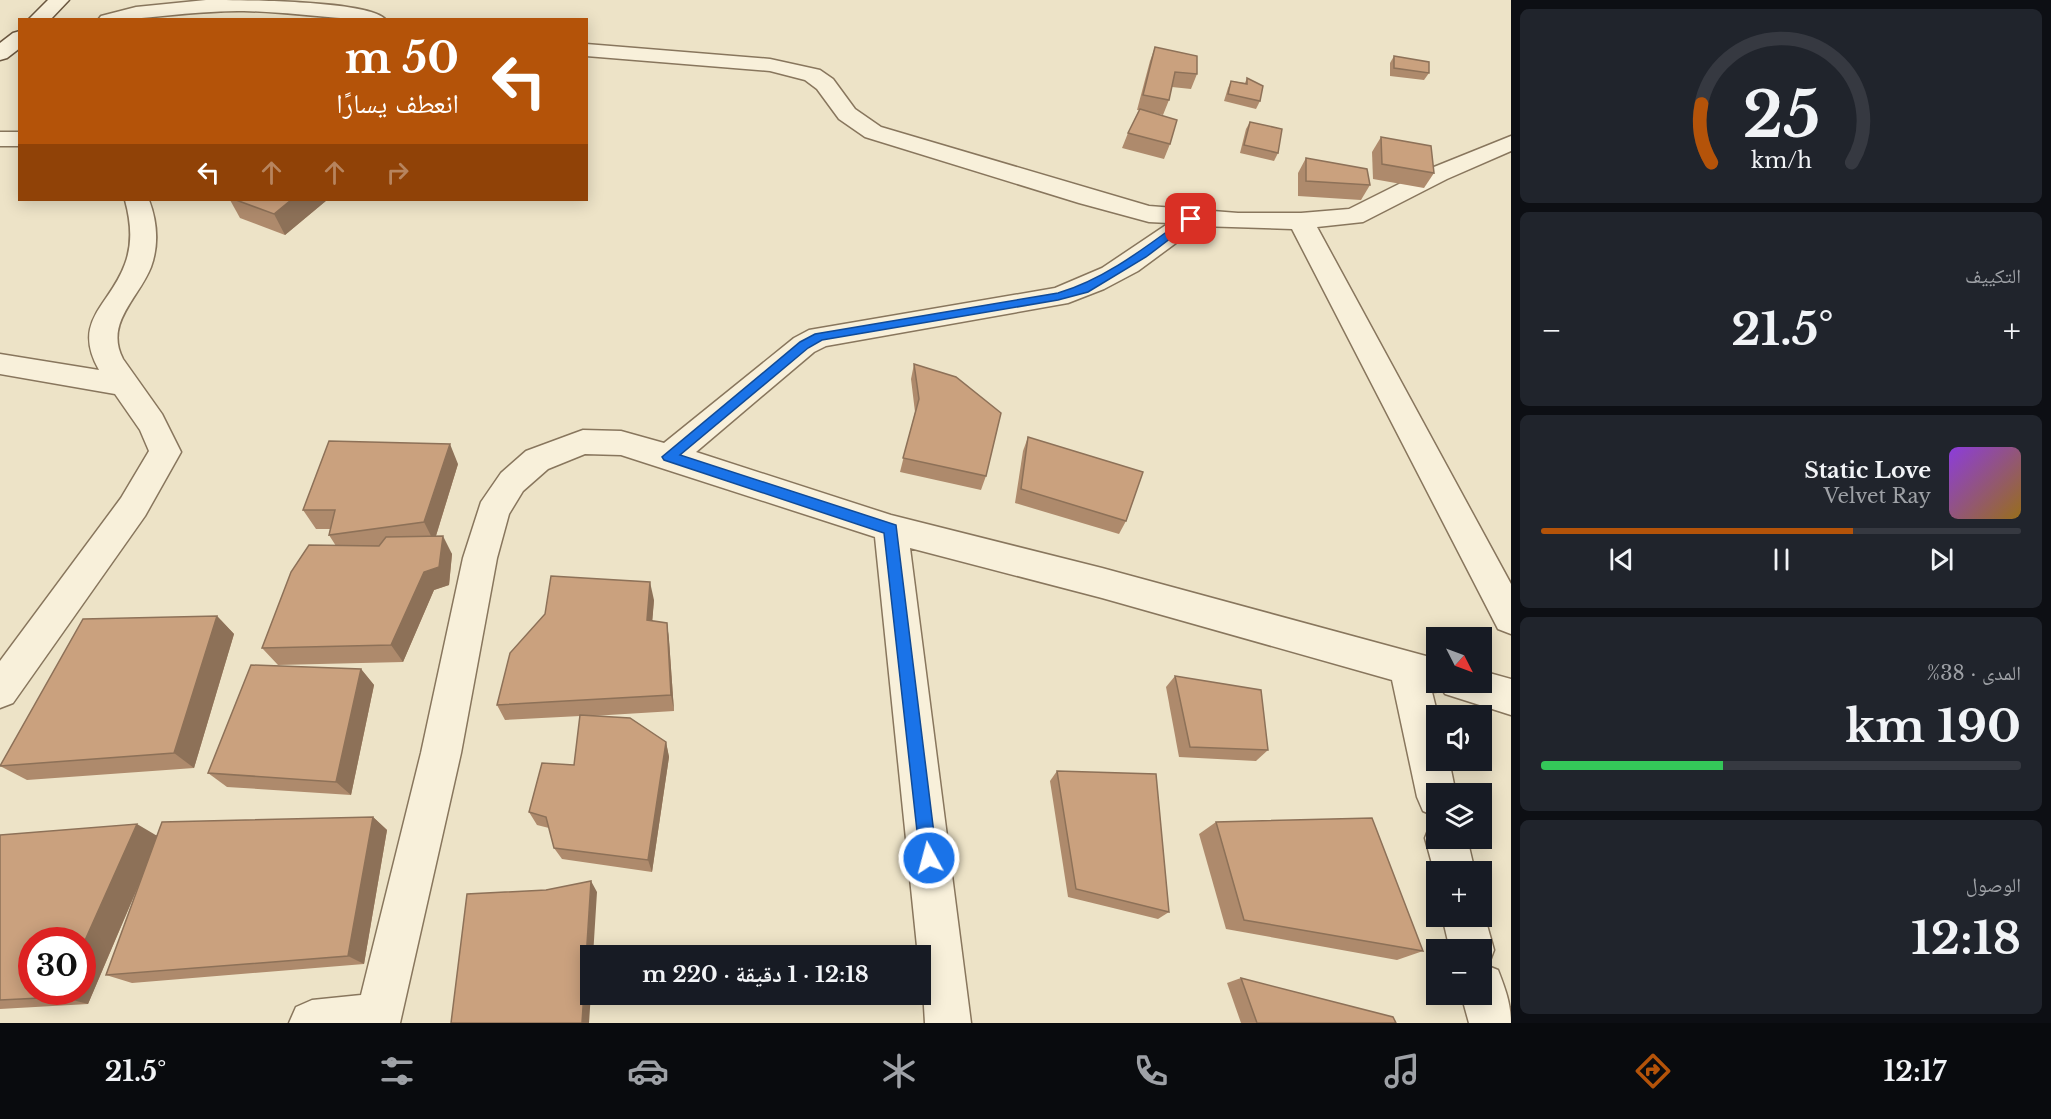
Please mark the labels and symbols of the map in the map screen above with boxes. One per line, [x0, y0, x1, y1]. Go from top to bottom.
pin [1165, 193, 1216, 244]
north arrow [1426, 627, 1492, 693]
position arrow [897, 826, 961, 890]
speed limit sign: 30 [18, 927, 96, 1005]

